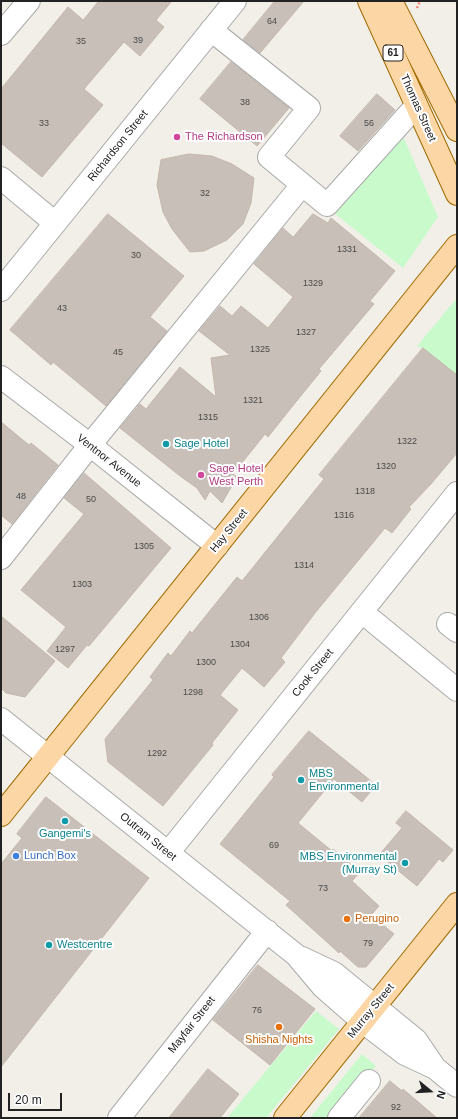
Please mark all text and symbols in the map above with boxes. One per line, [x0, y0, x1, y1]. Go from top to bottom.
house number: 64 [267, 17, 277, 27]
house number: 39 [133, 36, 143, 46]
house number: 35 [76, 37, 86, 47]
road number: 61 [383, 45, 403, 61]
street label: Thomas Street [397, 72, 439, 144]
house number: 38 [240, 98, 250, 108]
street label: Richardson Street [85, 108, 151, 184]
house number: 33 [39, 119, 49, 129]
house number: 56 [364, 119, 374, 129]
place label: The Richardson [185, 130, 263, 144]
marker: The Richardson [172, 132, 182, 142]
house number: 32 [200, 189, 210, 199]
house number: 1331 [337, 245, 357, 255]
house number: 30 [131, 251, 141, 261]
house number: 1329 [303, 279, 323, 289]
house number: 43 [57, 304, 67, 314]
house number: 1327 [296, 328, 316, 338]
house number: 1325 [250, 345, 270, 355]
house number: 45 [113, 348, 123, 358]
house number: 1321 [243, 396, 263, 406]
house number: 1315 [198, 413, 218, 423]
street label: Ventnor Avenue [74, 432, 144, 490]
place label: Sage Hotel [174, 437, 228, 451]
house number: 1322 [397, 437, 417, 447]
marker: Sage Hotel [161, 439, 171, 449]
place label: Sage Hotel West Perth [209, 462, 263, 488]
house number: 1320 [376, 462, 396, 472]
marker: Sage Hotel West Perth [196, 470, 206, 480]
house number: 1318 [355, 487, 375, 497]
house number: 48 [16, 492, 26, 502]
house number: 50 [86, 495, 96, 505]
street label: Hay Street [208, 507, 250, 555]
house number: 1316 [334, 511, 354, 521]
house number: 1305 [134, 542, 154, 552]
house number: 1314 [294, 561, 314, 571]
house number: 1303 [72, 580, 92, 590]
house number: 1306 [249, 613, 269, 623]
house number: 1304 [230, 640, 250, 650]
house number: 1297 [55, 645, 75, 655]
street label: Cook Street [290, 646, 336, 700]
house number: 1300 [196, 658, 216, 668]
house number: 1298 [183, 688, 203, 698]
house number: 1292 [147, 749, 167, 759]
place label: MBS Environmental [309, 767, 379, 793]
marker: MBS Environmental [296, 775, 306, 785]
street label: Outram Street [117, 810, 179, 864]
marker: Gangemi's [60, 816, 70, 826]
place label: Gangemi's [39, 827, 91, 841]
house number: 69 [269, 841, 279, 851]
place label: Lunch Box [24, 849, 76, 863]
place label: MBS Environmental (Murray St) [300, 850, 397, 876]
marker: Lunch Box [11, 851, 21, 861]
marker: MBS Environmental (Murray St) [400, 858, 410, 868]
house number: 73 [318, 884, 328, 894]
place label: Perugino [355, 912, 399, 926]
marker: Perugino [342, 914, 352, 924]
place label: Westcentre [57, 938, 112, 952]
house number: 79 [363, 939, 373, 949]
marker: Westcentre [44, 940, 54, 950]
street label: Murray Street [345, 981, 397, 1041]
street label: Mayfair Street [166, 994, 218, 1056]
house number: 76 [252, 1006, 262, 1016]
marker: Shisha Nights [274, 1022, 284, 1032]
place label: Shisha Nights [245, 1033, 313, 1047]
north arrow [410, 1071, 450, 1111]
scale bar [10, 1085, 64, 1111]
text: N [434, 1089, 448, 1100]
text: 20 m [15, 1093, 42, 1107]
house number: 92 [391, 1103, 401, 1113]

